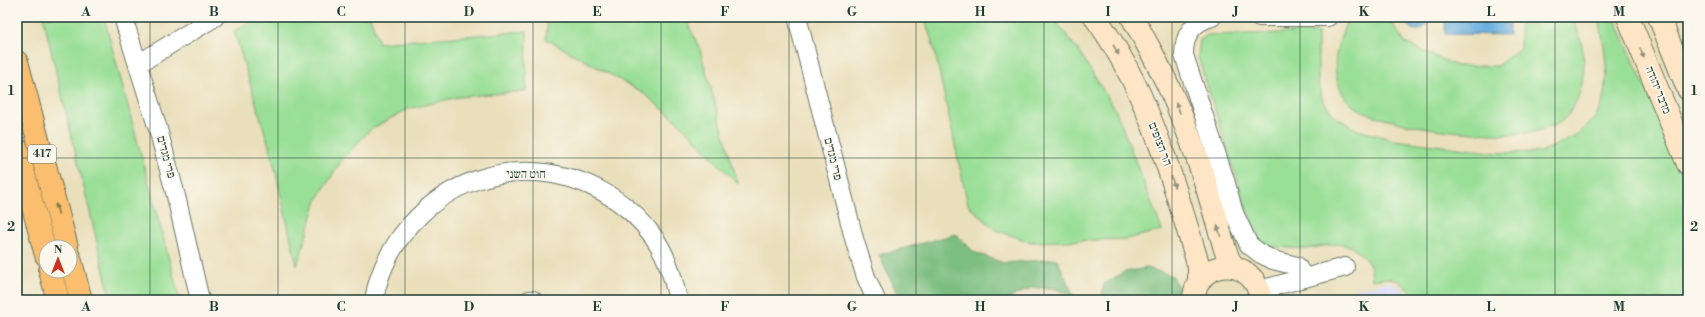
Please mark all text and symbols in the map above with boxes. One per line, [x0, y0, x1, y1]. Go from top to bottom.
text: A [80, 4, 91, 20]
text: B [209, 4, 219, 20]
text: C [336, 4, 346, 20]
text: D [464, 4, 474, 20]
text: E [592, 4, 602, 20]
text: F [720, 4, 730, 20]
text: G [847, 4, 858, 20]
text: H [975, 4, 986, 20]
text: I [1105, 4, 1111, 20]
text: J [1231, 4, 1239, 20]
text: K [1359, 4, 1370, 20]
text: L [1487, 4, 1496, 20]
text: M [1613, 4, 1625, 20]
one-way arrow [1113, 44, 1120, 56]
one-way arrow [1640, 48, 1646, 60]
street label: מדבר יהודה [1642, 64, 1674, 116]
text: 1 [8, 83, 15, 99]
text: 1 [1691, 83, 1698, 99]
one-way arrow [1175, 103, 1181, 114]
street label: הר הצופים [1145, 120, 1175, 168]
street label: פרי מגדים [153, 134, 179, 180]
street label: פרי מגדים [820, 136, 846, 182]
road number: 417 [28, 145, 56, 163]
street label: חוט השני [506, 167, 546, 182]
one-way arrow [1171, 175, 1177, 188]
one-way arrow [54, 203, 60, 215]
text: 2 [7, 219, 15, 235]
text: 2 [1690, 219, 1698, 235]
one-way arrow [1216, 225, 1222, 237]
north arrow [38, 239, 78, 279]
text: N [54, 243, 63, 257]
text: A [80, 299, 91, 315]
text: B [209, 299, 219, 315]
text: C [336, 299, 346, 315]
text: D [464, 299, 474, 315]
text: E [592, 299, 602, 315]
text: F [720, 299, 730, 315]
text: G [847, 299, 858, 315]
text: H [975, 299, 986, 315]
text: I [1105, 299, 1111, 315]
text: J [1231, 299, 1239, 315]
text: K [1359, 299, 1370, 315]
text: L [1487, 299, 1496, 315]
text: M [1613, 299, 1625, 315]

